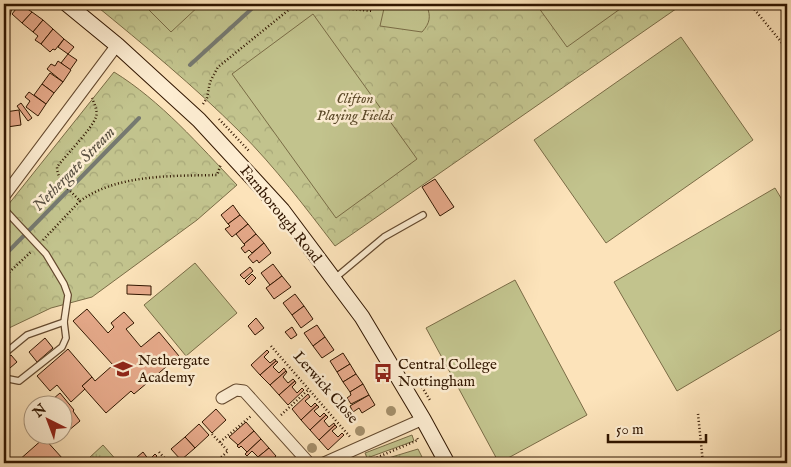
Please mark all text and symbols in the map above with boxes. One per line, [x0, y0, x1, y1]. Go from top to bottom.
park label: Clifton Playing Fields [317, 89, 394, 126]
water label: Nethergate Stream [29, 123, 120, 216]
street label: Farnborough Road [235, 162, 326, 268]
street label: Lerwick Close [289, 347, 362, 428]
place label: Nethergate Academy [137, 351, 210, 387]
place label: Central College Nottingham [398, 355, 497, 391]
school or university icon: Nethergate Academy [112, 358, 134, 380]
bus stop icon: Central College Nottingham [372, 362, 394, 384]
north arrow [22, 394, 72, 444]
text: N [29, 400, 50, 422]
scale bar [608, 412, 706, 444]
text: 50 m [616, 420, 644, 439]

